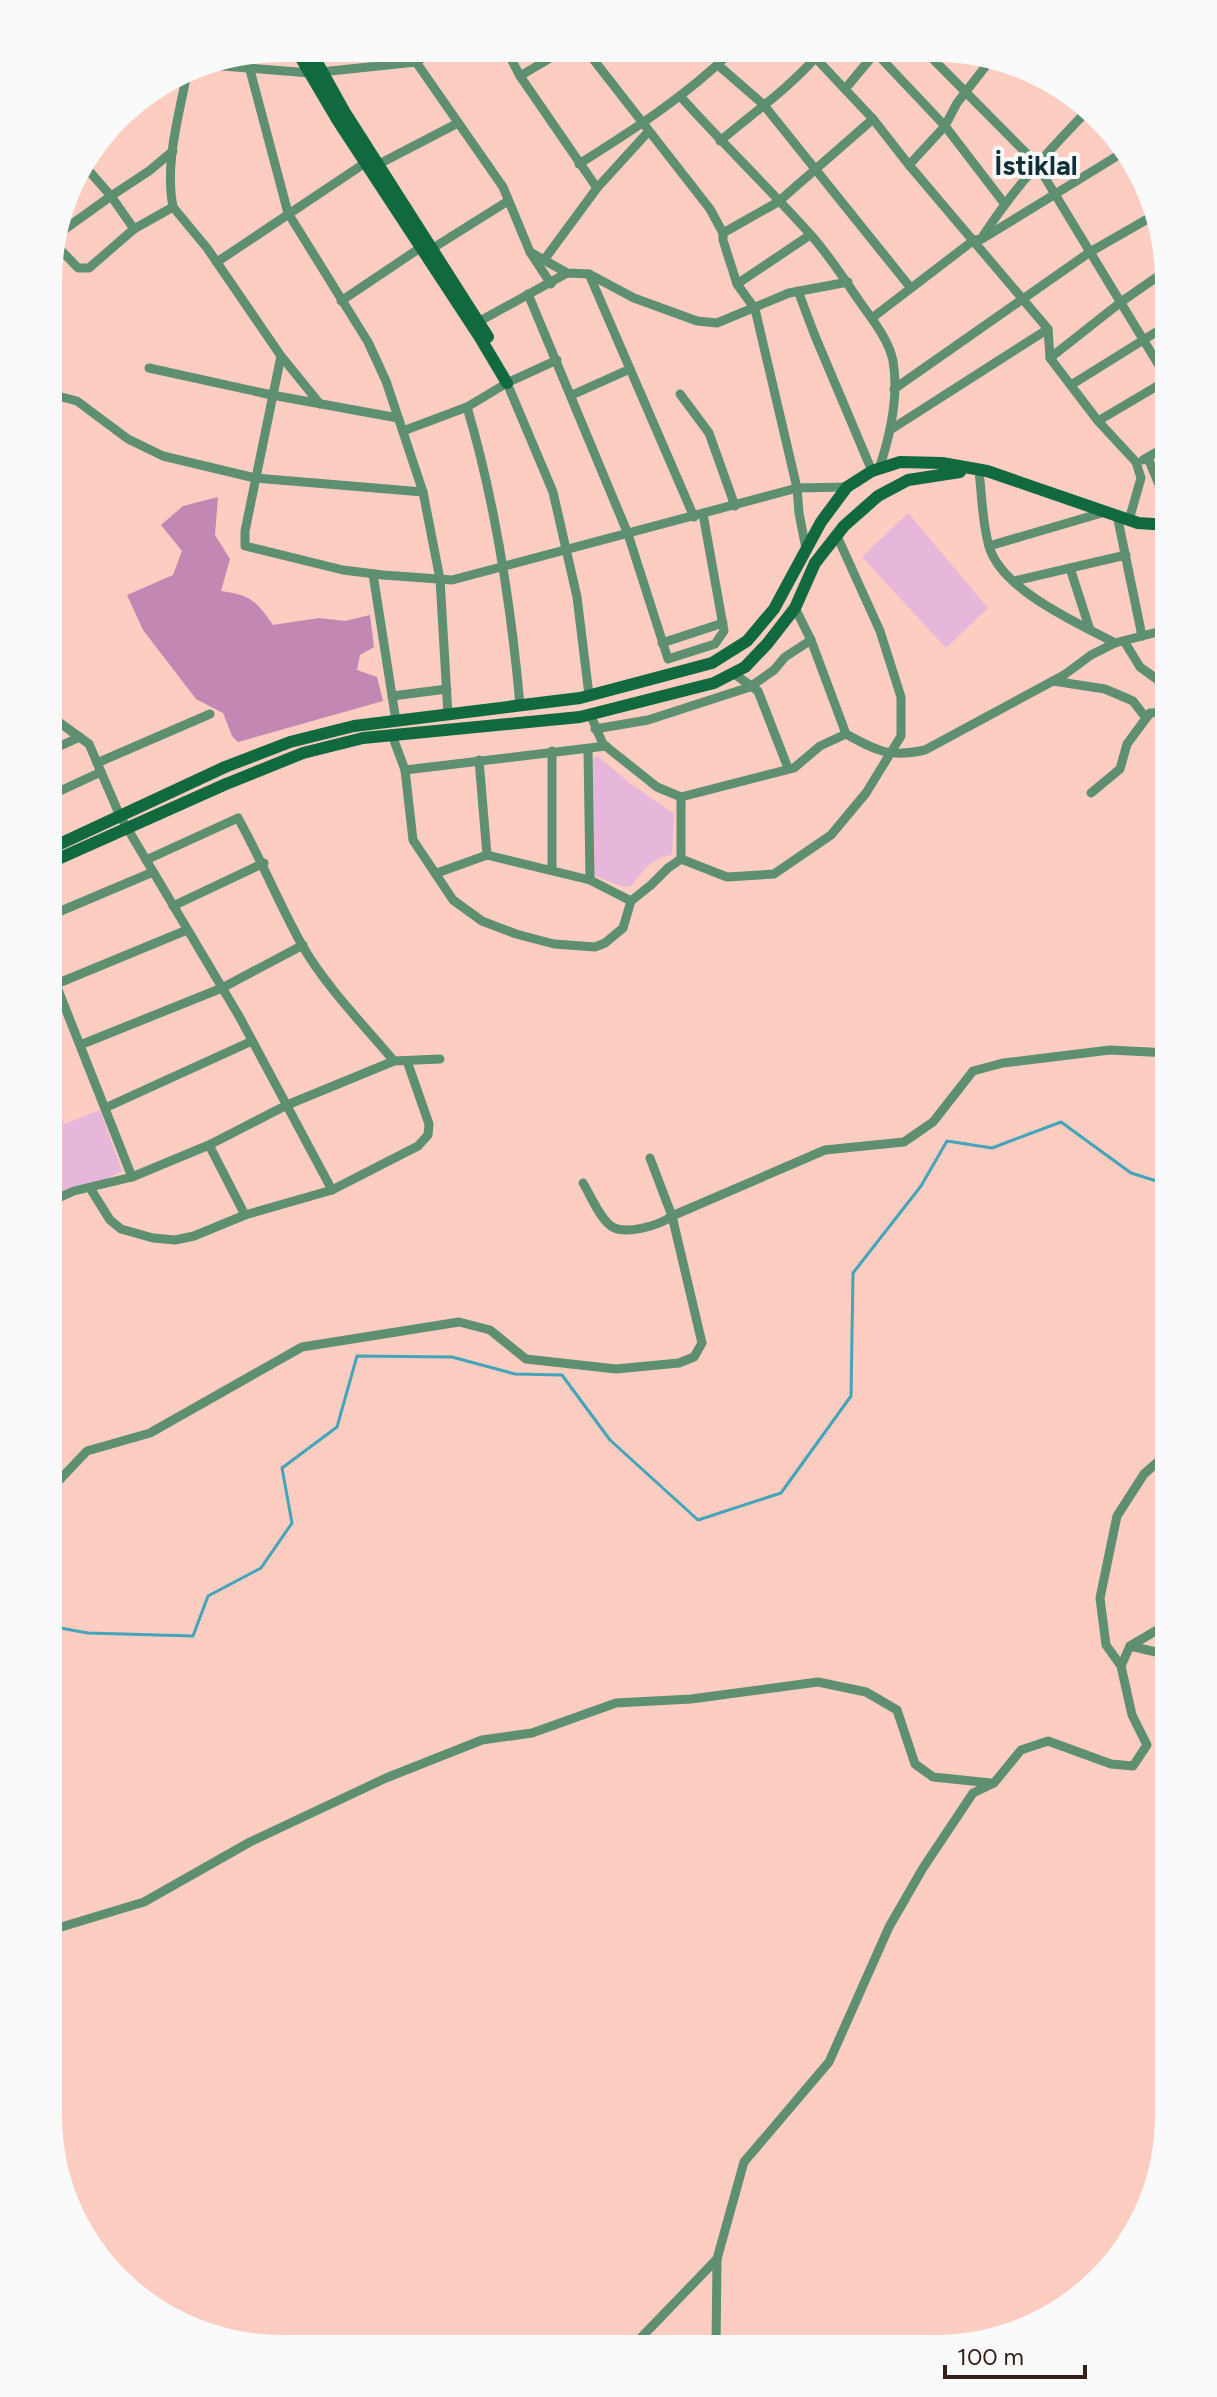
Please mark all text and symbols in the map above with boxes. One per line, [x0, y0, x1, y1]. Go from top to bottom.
district label: İstiklal [994, 148, 1078, 182]
scale bar [945, 2329, 1085, 2379]
text: 100 m [957, 2342, 1024, 2371]

